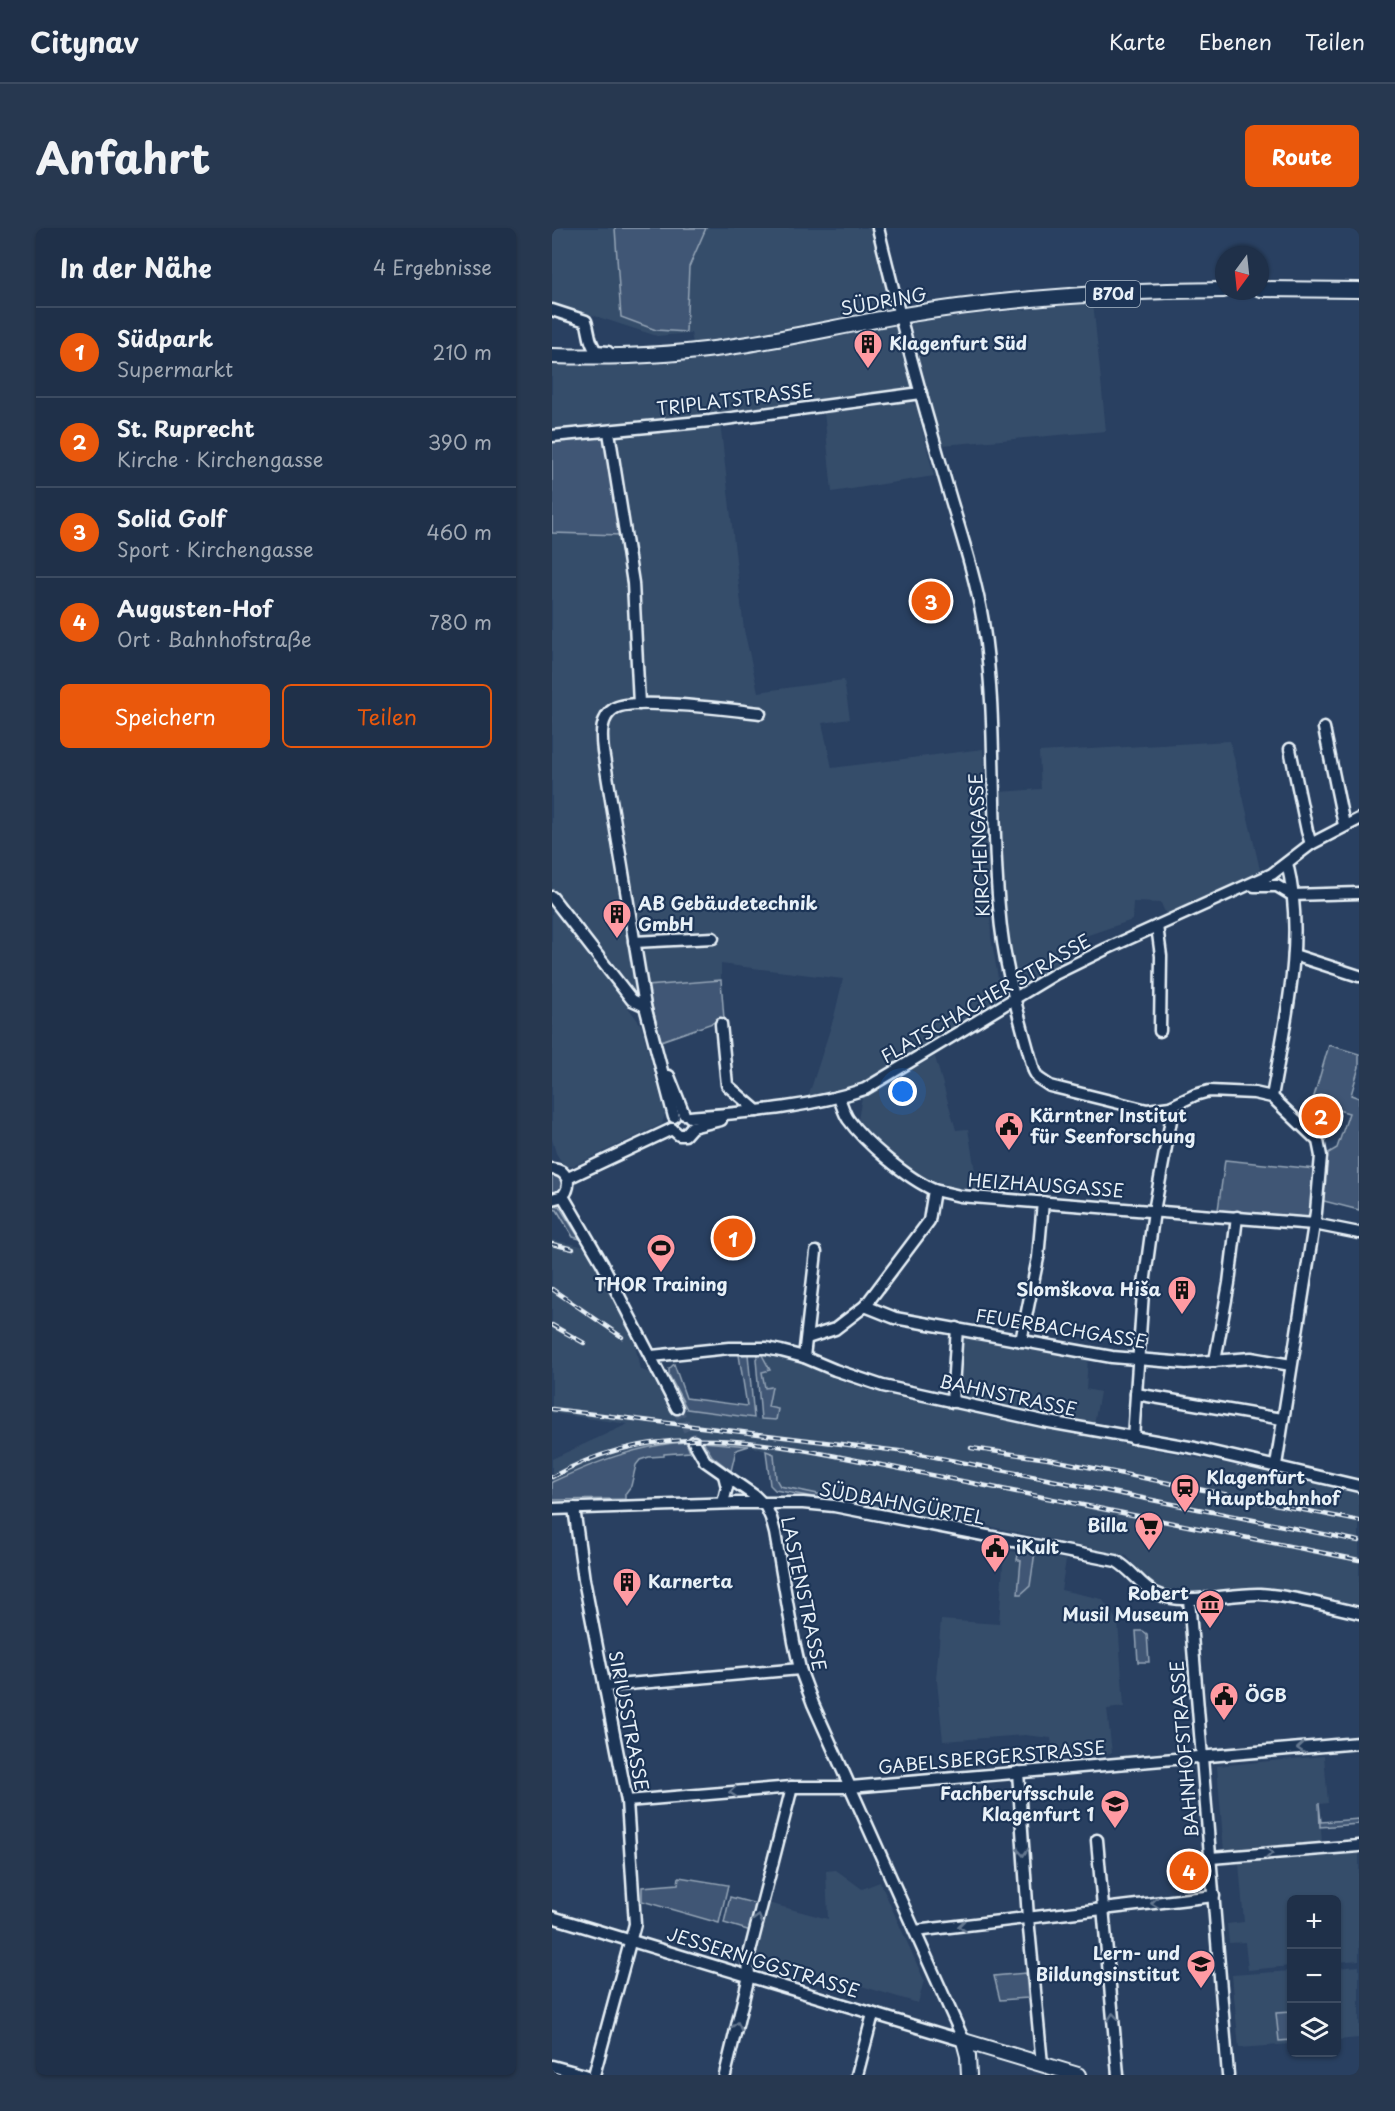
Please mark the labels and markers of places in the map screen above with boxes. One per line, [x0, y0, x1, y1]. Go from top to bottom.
building icon: Klagenfurt Süd [852, 328, 884, 370]
place label: Klagenfurt Süd [889, 329, 1027, 356]
pin: 3 [912, 578, 950, 623]
place label: AB Gebäudetechnik GmbH [637, 889, 818, 937]
building icon: AB Gebäudetechnik GmbH [601, 898, 633, 940]
pin: 2 [1302, 1094, 1340, 1138]
place label: Kärntner Institut für Seenforschung [1030, 1101, 1195, 1149]
public building icon: Kärntner Institut für Seenforschung [993, 1110, 1025, 1152]
pin: 1 [714, 1216, 753, 1260]
sports icon: THOR Training [645, 1232, 677, 1274]
place label: THOR Training [594, 1270, 728, 1297]
building icon: Slomškova Hiša [1166, 1274, 1198, 1316]
place label: Slomškova Hiša [1016, 1275, 1161, 1302]
place label: Klagenfurt Hauptbahnhof [1206, 1463, 1342, 1511]
station icon: Klagenfurt Hauptbahnhof [1169, 1472, 1201, 1514]
supermarket icon: Billa [1133, 1510, 1165, 1552]
place label: Billa [1087, 1511, 1128, 1538]
public building icon: iKult [979, 1532, 1011, 1574]
place label: iKult [1016, 1533, 1060, 1560]
building icon: Karnerta [611, 1566, 643, 1608]
place label: Karnerta [648, 1567, 733, 1594]
place label: Robert Musil Museum [1063, 1579, 1189, 1627]
museum icon: Robert Musil Museum [1194, 1588, 1226, 1630]
public building icon: ÖGB [1208, 1680, 1240, 1722]
place label: ÖGB [1245, 1681, 1287, 1708]
place label: Fachberufsschule Klagenfurt 1 [940, 1779, 1094, 1827]
school or university icon: Fachberufsschule Klagenfurt 1 [1099, 1788, 1131, 1830]
pin: 4 [1170, 1848, 1208, 1894]
place label: Lern- und Bildungsinstitut [1036, 1939, 1180, 1987]
school or university icon: Lern- und Bildungsinstitut [1185, 1948, 1217, 1990]

